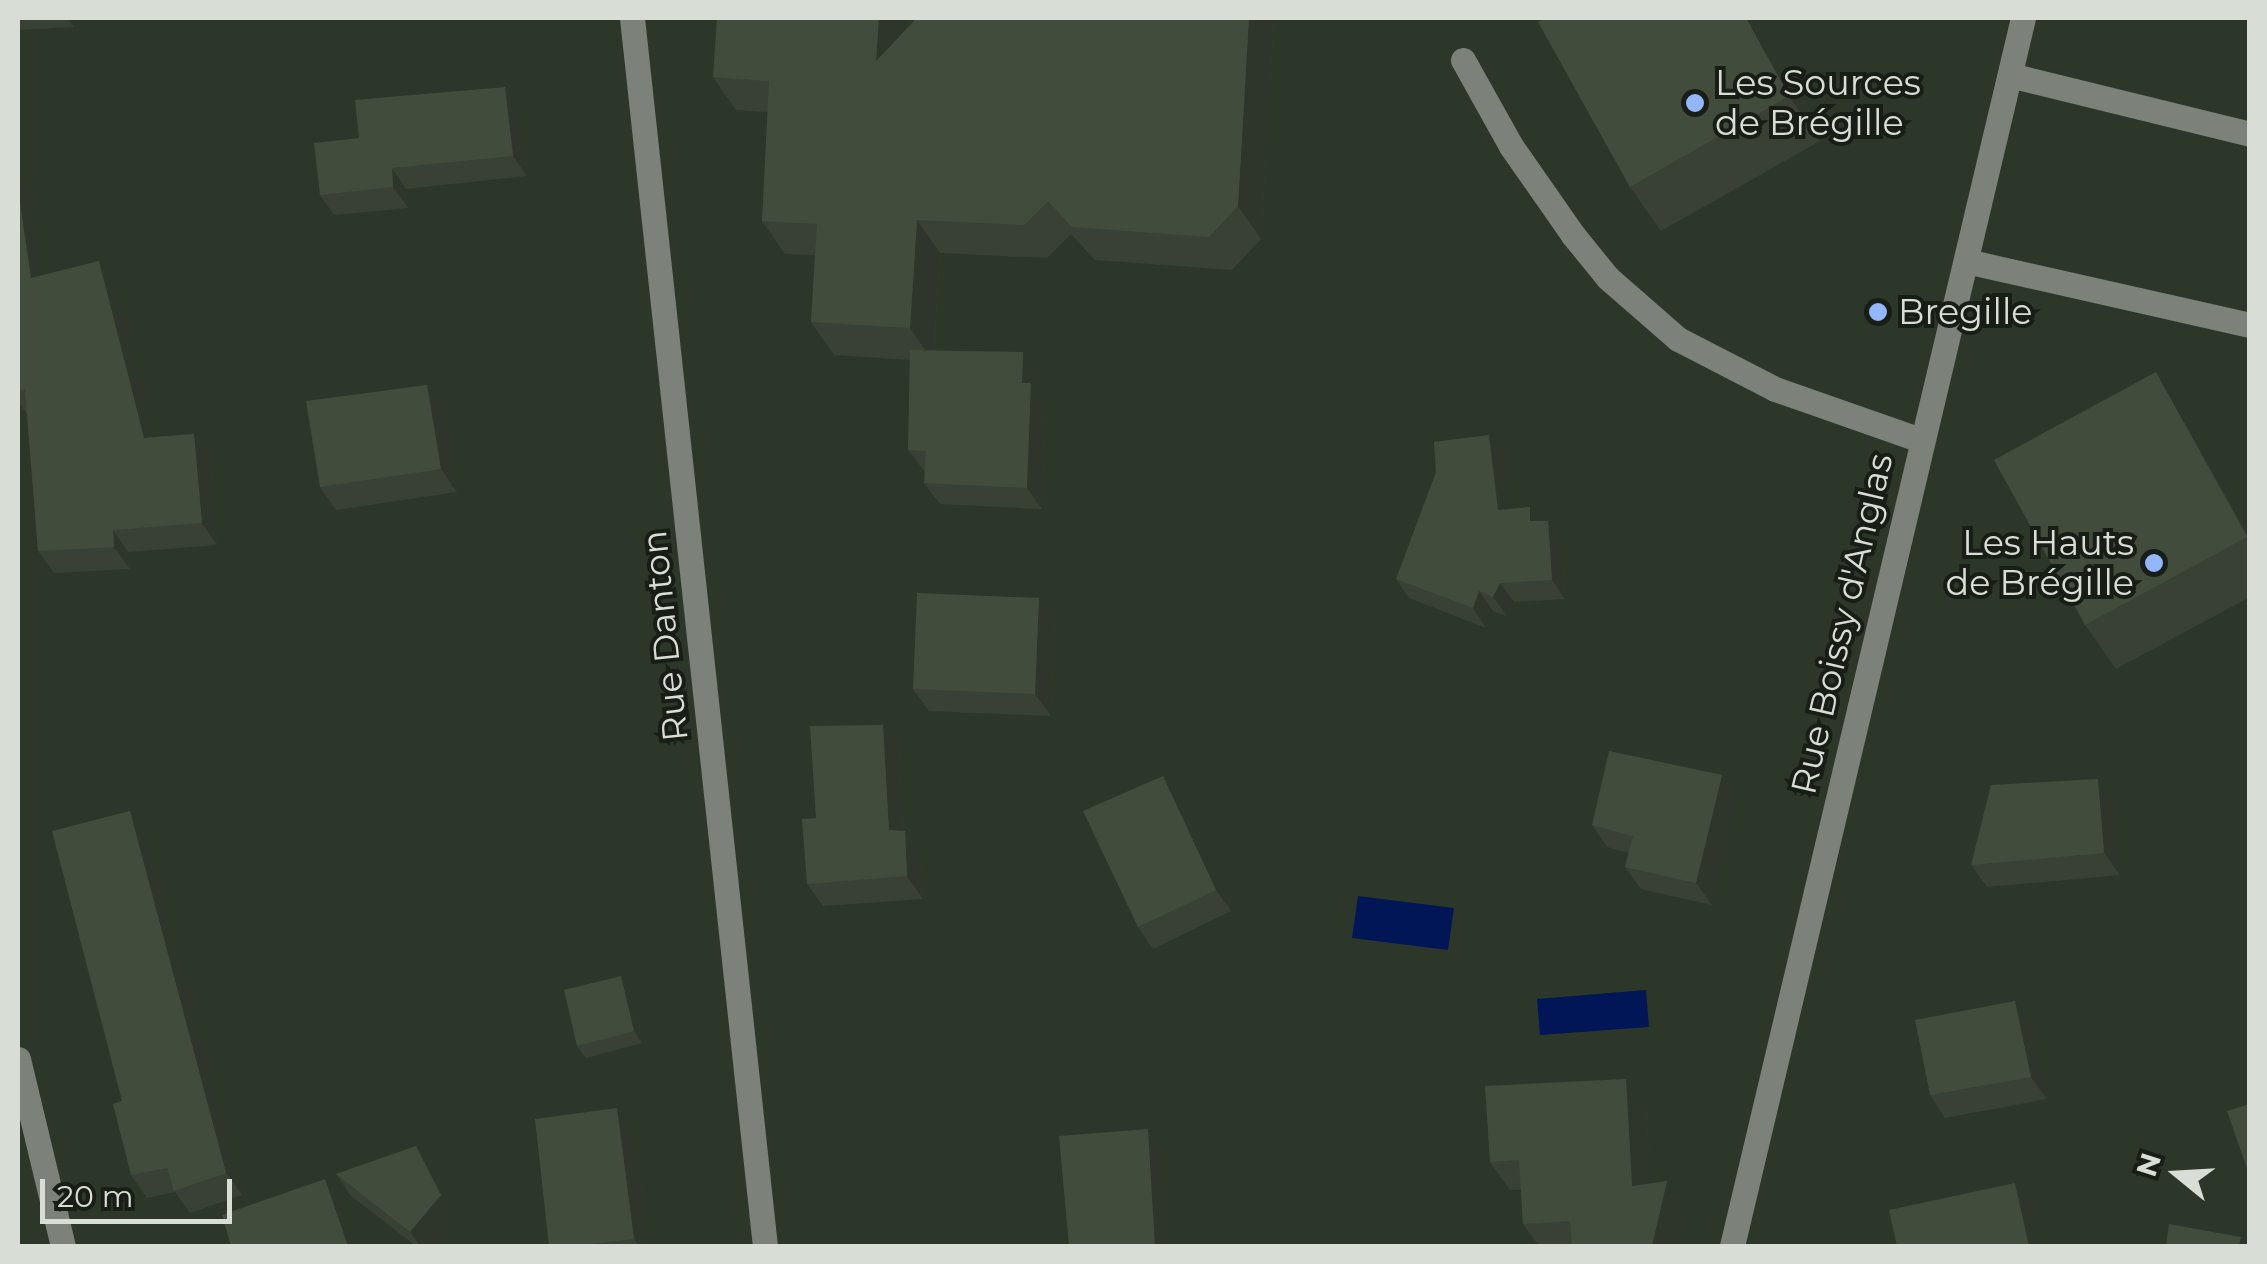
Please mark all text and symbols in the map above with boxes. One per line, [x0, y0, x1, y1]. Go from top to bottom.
place label: Les Sources de Brégille [1715, 62, 1921, 144]
marker: Les Sources de Brégille [1684, 92, 1706, 114]
place label: Bregille [1898, 291, 2032, 333]
marker: Bregille [1867, 301, 1889, 323]
street label: Rue Boissy d'Anglas [1782, 450, 1902, 798]
place label: Les Hauts de Brégille [1945, 522, 2134, 604]
street label: Rue Danton [633, 529, 697, 743]
marker: Les Hauts de Brégille [2143, 552, 2165, 574]
north arrow [2127, 1124, 2227, 1224]
text: N [2129, 1149, 2168, 1181]
scale bar [45, 1159, 238, 1221]
text: 20 m [57, 1178, 134, 1215]

